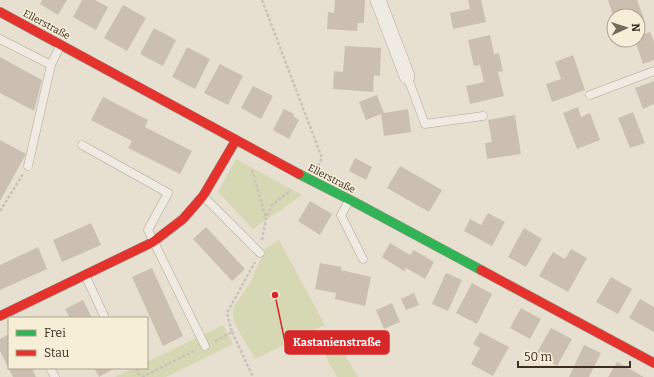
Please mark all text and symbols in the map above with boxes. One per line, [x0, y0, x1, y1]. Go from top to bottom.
street label: Ellerstraße [21, 7, 72, 42]
north arrow [606, 8, 646, 48]
text: N [629, 23, 642, 33]
street label: Ellerstraße [306, 162, 357, 196]
legend [8, 317, 148, 369]
text: Frei [44, 326, 66, 340]
callout: Kastanienstraße [285, 331, 389, 354]
text: Kastanienstraße [293, 336, 381, 349]
scale bar [518, 343, 630, 369]
text: Stau [44, 346, 70, 360]
text: 50 m [524, 350, 553, 364]

